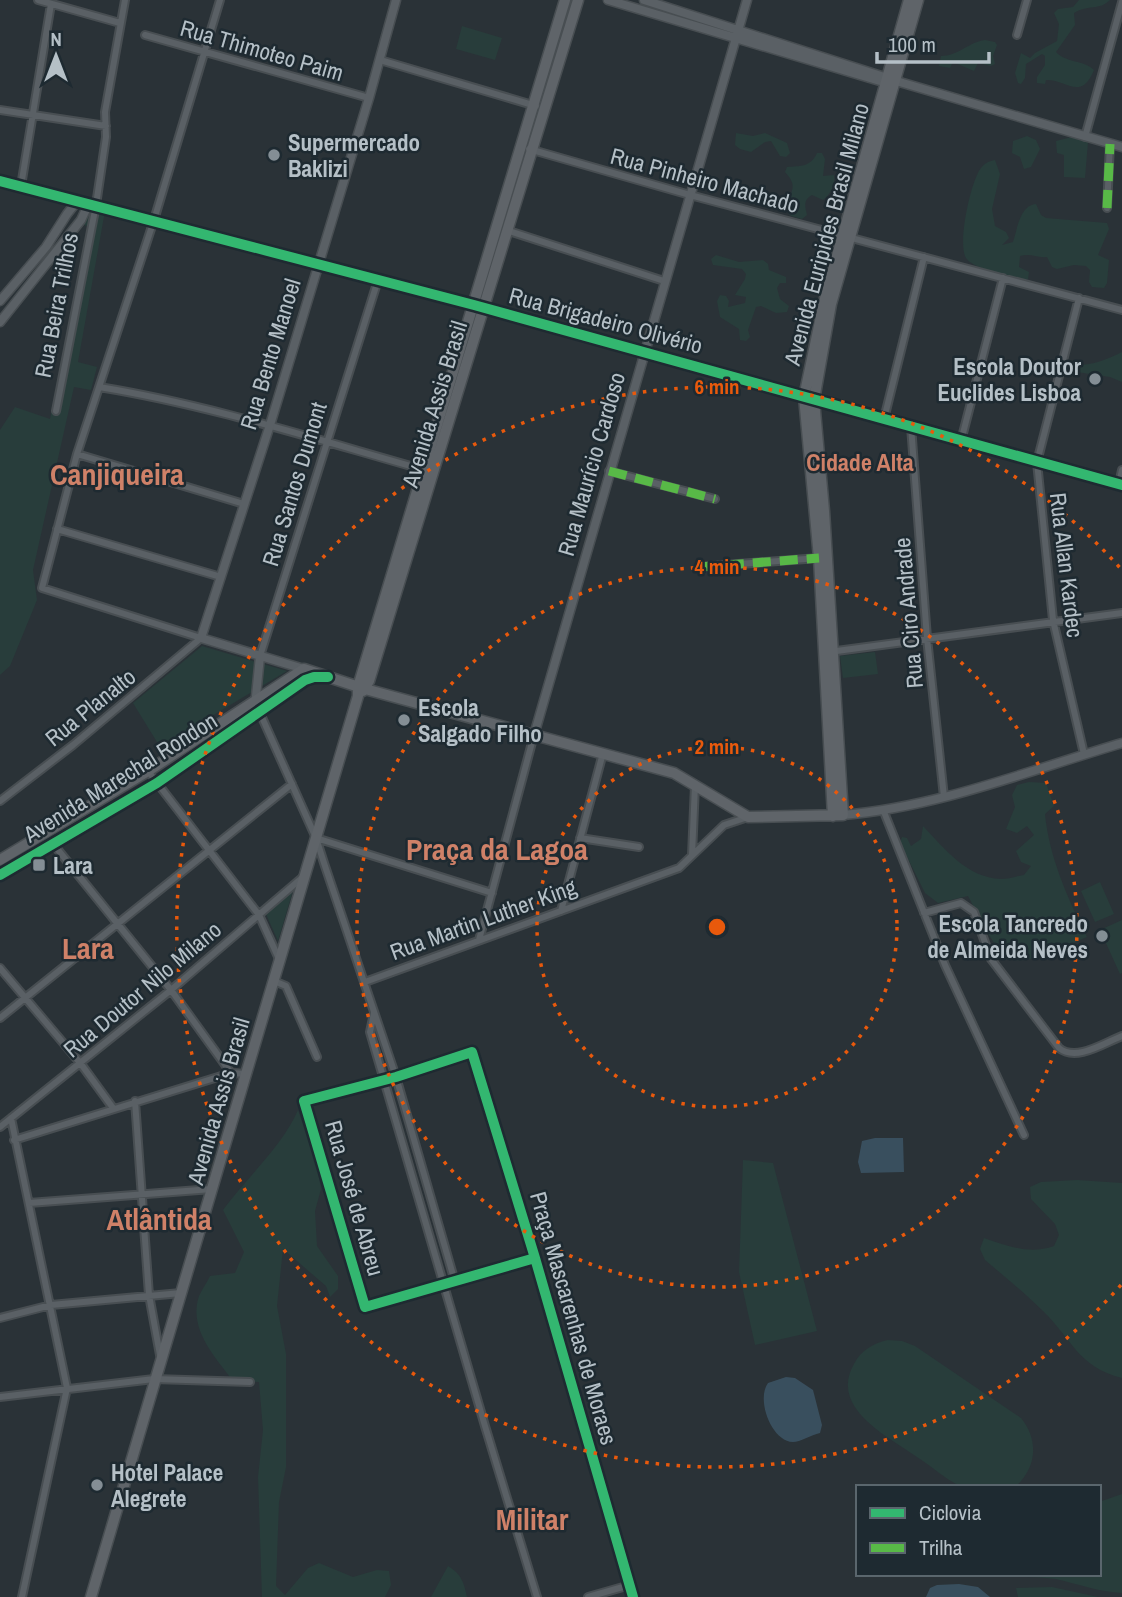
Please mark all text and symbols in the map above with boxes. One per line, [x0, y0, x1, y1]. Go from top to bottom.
street label: Rua Thimoteo Paim [177, 12, 347, 88]
north arrow [21, 21, 91, 91]
scale bar [877, 21, 989, 65]
text: N [50, 26, 62, 52]
text: 100 m [888, 30, 936, 59]
street label: Avenida Euripides Brasil Milano [776, 100, 876, 369]
place label: Supermercado Baklizi [288, 127, 420, 184]
street label: Rua Pinheiro Machado [607, 140, 803, 220]
marker: Supermercado Baklizi [266, 147, 282, 163]
street label: Rua Beira Trilhos [27, 230, 85, 380]
street label: Rua Bento Manoel [232, 275, 308, 433]
street label: Rua Brigadeiro Olivério [506, 279, 706, 361]
street label: Avenida Assis Brasil [394, 317, 474, 492]
place label: Escola Doutor Euclides Lisboa [937, 351, 1082, 408]
street label: Rua Maurício Cardoso [550, 369, 632, 559]
marker: Escola Doutor Euclides Lisboa [1087, 371, 1103, 387]
text: 6 min [695, 372, 739, 401]
street label: Rua Santos Dumont [254, 398, 334, 570]
district label: Cidade Alta [806, 446, 914, 478]
district label: Canjiqueira [50, 454, 184, 494]
street label: Rua Allan Kardec [1043, 491, 1091, 639]
street label: Rua Ciro Andrade [886, 536, 930, 690]
text: 4 min [695, 552, 739, 581]
street label: Rua Planalto [38, 661, 142, 753]
place label: Escola Salgado Filho [418, 692, 542, 749]
street label: Avenida Marechal Rondon [16, 705, 223, 850]
marker: Escola Salgado Filho [396, 712, 412, 728]
text: 2 min [695, 732, 739, 761]
district label: Praça da Lagoa [406, 829, 588, 869]
place label: Lara [53, 850, 93, 881]
marker: Lara [31, 857, 47, 873]
street label: Rua Martin Luther King [386, 871, 581, 967]
place label: Escola Tancredo de Almeida Neves [927, 908, 1088, 965]
street label: Rua Doutor Nilo Milano [57, 914, 227, 1064]
centre of rings [705, 915, 729, 939]
district label: Lara [62, 928, 114, 968]
marker: Escola Tancredo de Almeida Neves [1094, 928, 1110, 944]
street label: Avenida Assis Brasil [179, 1014, 257, 1189]
street label: Rua José de Abreu [318, 1117, 392, 1279]
street label: Praça Mascarenhas de Moraes [523, 1188, 625, 1448]
district label: Atlântida [106, 1199, 212, 1239]
place label: Hotel Palace Alegrete [111, 1457, 223, 1514]
marker: Hotel Palace Alegrete [89, 1477, 105, 1493]
legend [856, 1485, 1101, 1576]
text: Ciclovia [919, 1498, 982, 1527]
district label: Militar [496, 1499, 569, 1539]
text: Trilha [919, 1533, 963, 1562]

